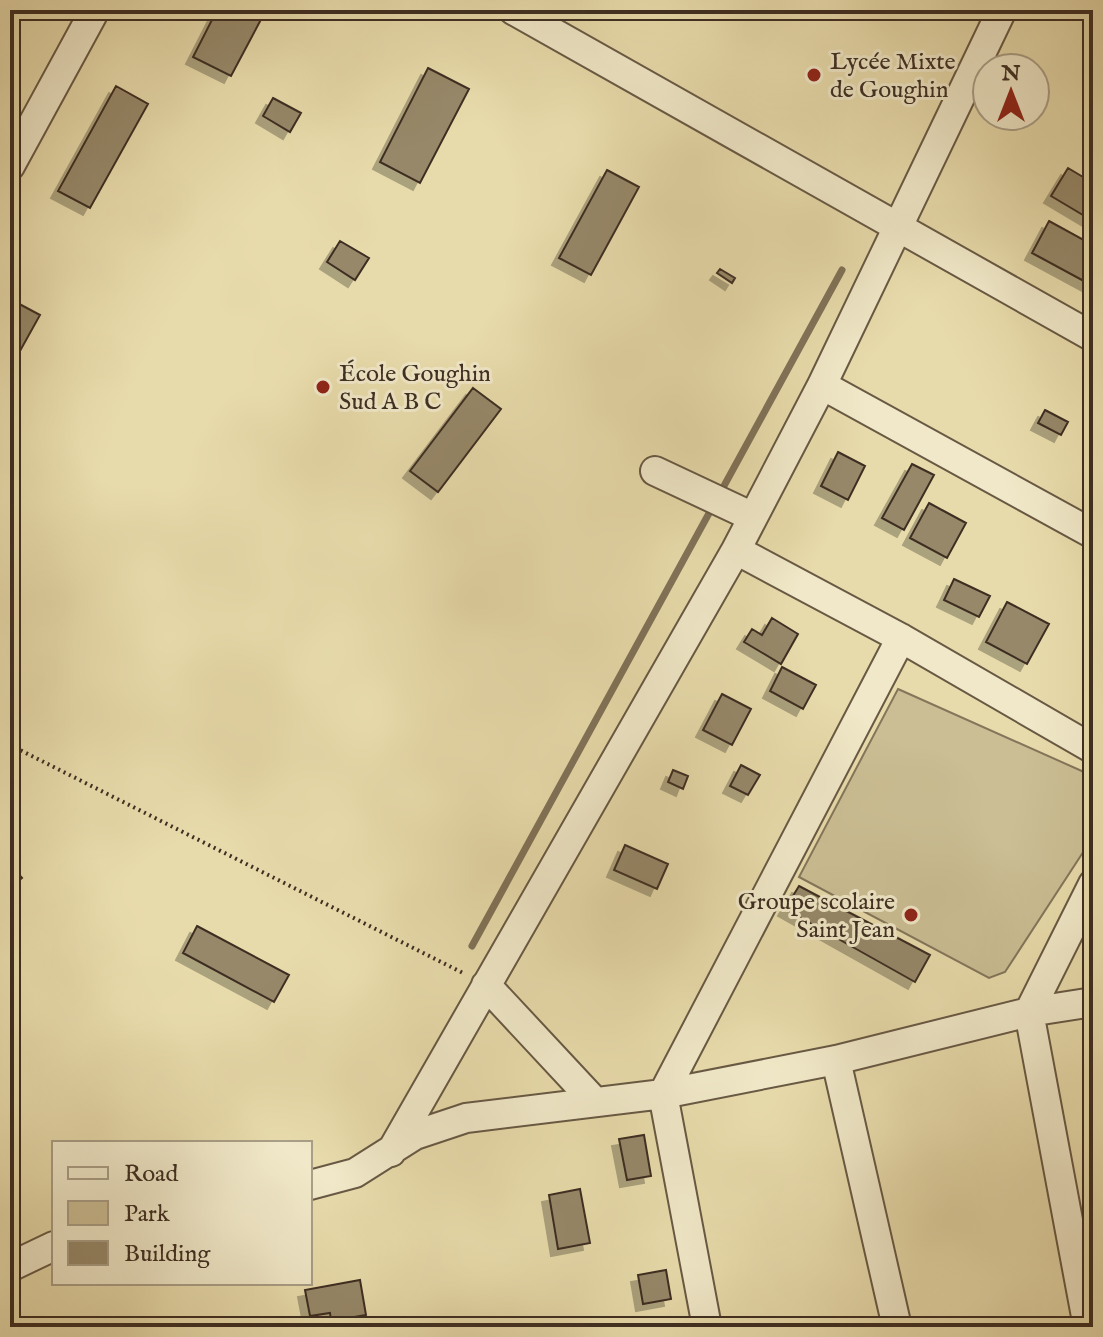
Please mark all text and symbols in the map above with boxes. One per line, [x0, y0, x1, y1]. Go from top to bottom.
place label: Lycée Mixte de Goughin [830, 47, 956, 106]
north arrow [971, 52, 1051, 132]
text: N [1000, 60, 1021, 88]
marker: Lycée Mixte de Goughin [805, 66, 823, 84]
place label: École Goughin Sud A B C [339, 359, 491, 418]
marker: École Goughin Sud A B C [314, 378, 332, 396]
place label: Groupe scolaire Saint Jean [738, 887, 895, 946]
marker: Groupe scolaire Saint Jean [902, 906, 920, 924]
legend [52, 1141, 312, 1285]
text: Road [124, 1159, 178, 1190]
text: Park [124, 1199, 170, 1230]
text: Building [124, 1239, 211, 1270]

